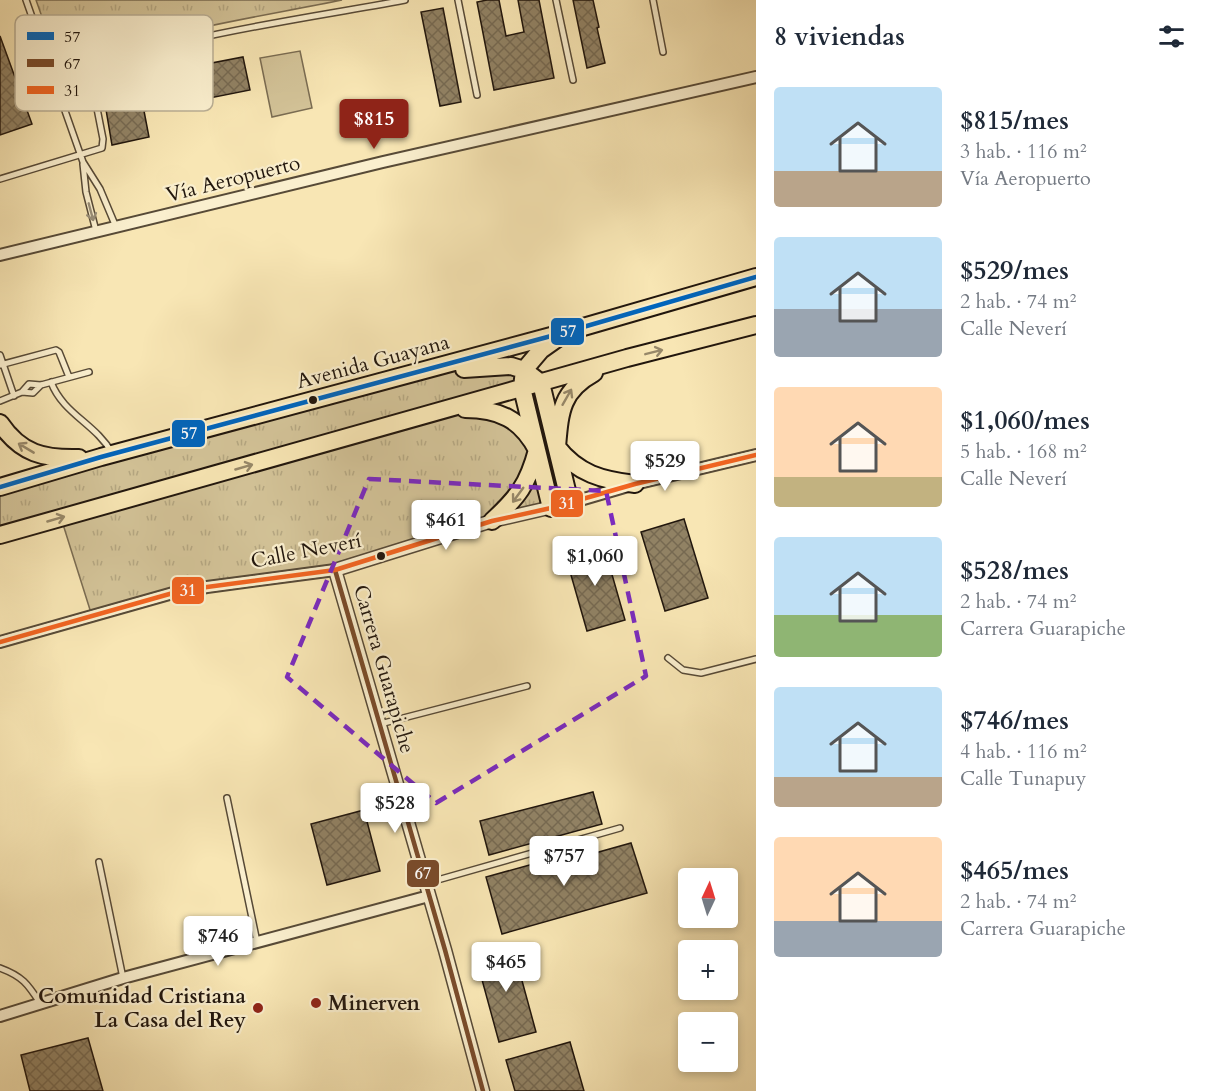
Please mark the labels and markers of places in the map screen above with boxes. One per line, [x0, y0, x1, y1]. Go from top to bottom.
pin: $815 [338, 99, 410, 150]
unlabelled marker [307, 394, 319, 406]
pin: $529 [629, 441, 701, 492]
pin: $461 [410, 500, 482, 551]
pin: $1,060 [546, 536, 644, 587]
unlabelled marker [375, 550, 387, 562]
pin: $528 [359, 783, 431, 834]
pin: $757 [528, 836, 600, 887]
pin: $746 [182, 916, 254, 967]
pin: $465 [470, 942, 542, 993]
place label: Comunidad Cristiana La Casa del Rey [38, 982, 247, 1035]
place label: Minerven [328, 989, 420, 1018]
marker: Minerven [309, 996, 323, 1010]
marker: Comunidad Cristiana La Casa del Rey [251, 1001, 265, 1015]

